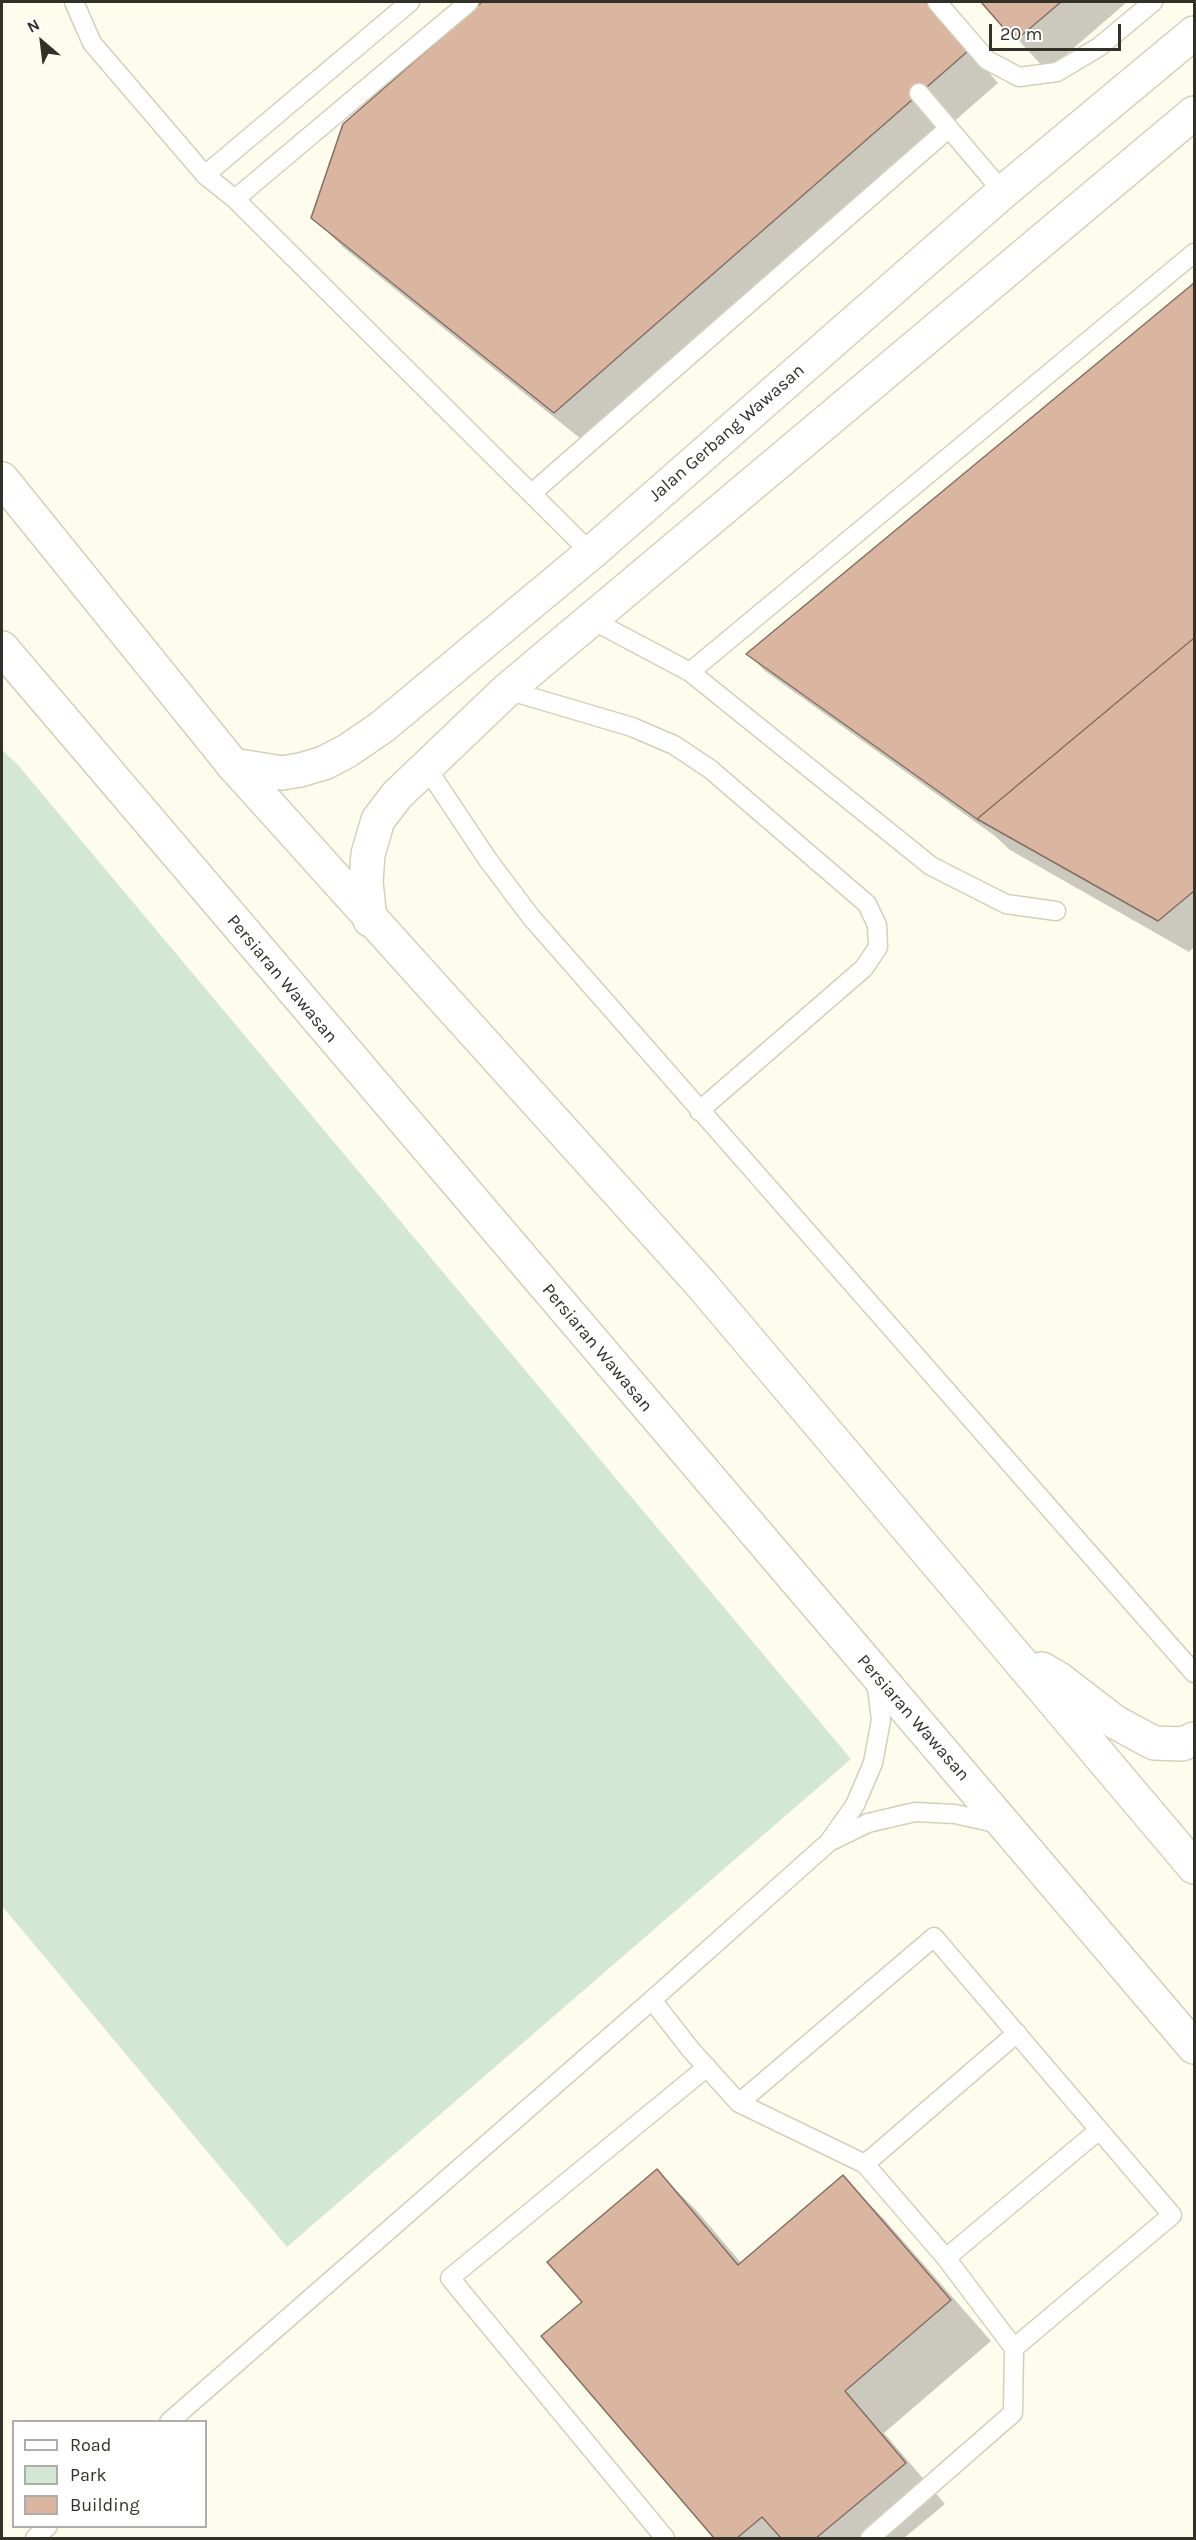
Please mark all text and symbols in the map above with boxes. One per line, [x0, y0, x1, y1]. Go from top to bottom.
north arrow [12, 12, 72, 72]
scale bar [992, 12, 1124, 50]
text: N [24, 15, 43, 37]
text: 20 m [1000, 23, 1042, 45]
street label: Jalan Gerbang Wawasan [645, 360, 809, 506]
street label: Persiaran Wawasan [222, 911, 342, 1047]
street label: Persiaran Wawasan [537, 1280, 657, 1416]
street label: Persiaran Wawasan [852, 1650, 974, 1786]
legend [12, 2420, 207, 2528]
text: Road [70, 2434, 111, 2456]
text: Park [70, 2464, 107, 2486]
text: Building [70, 2494, 140, 2516]

